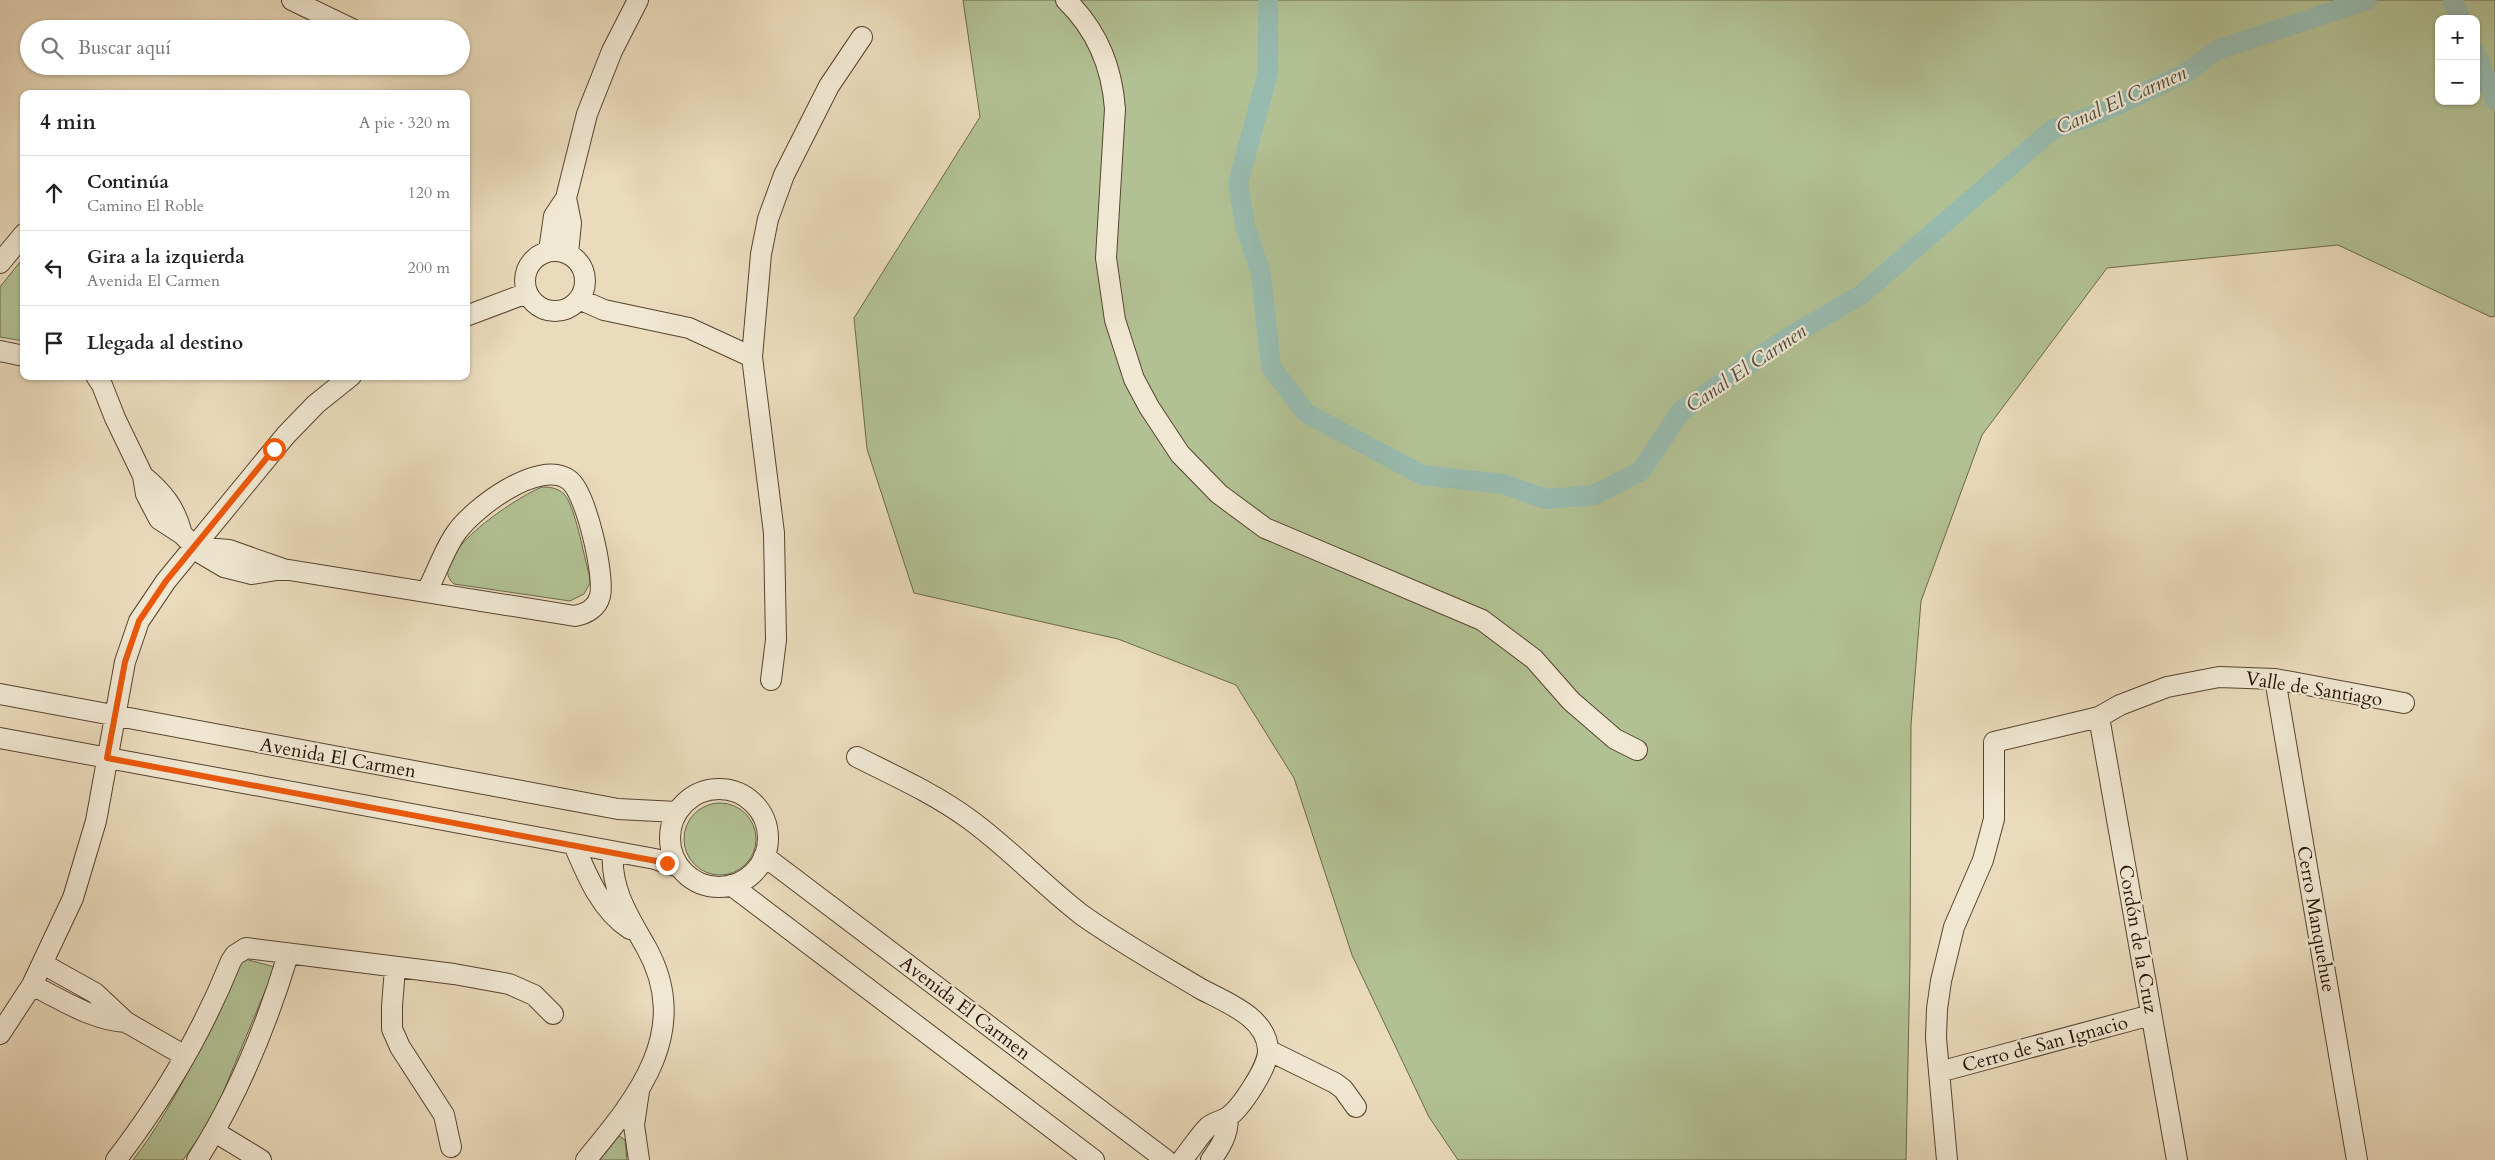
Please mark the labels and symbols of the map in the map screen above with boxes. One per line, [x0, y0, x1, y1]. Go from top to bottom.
water label: Canal El Carmen [2052, 59, 2191, 141]
water label: Canal El Carmen [1680, 318, 1812, 418]
route start [263, 438, 286, 461]
street label: Valle de Santiago [2244, 665, 2384, 713]
street label: Avenida El Carmen [258, 731, 418, 785]
street label: Cerro Manquehue [2290, 844, 2342, 994]
route end [656, 852, 679, 875]
street label: Cordón de la Cruz [2112, 863, 2164, 1016]
street label: Avenida El Carmen [894, 950, 1036, 1066]
street label: Cerro de San Ignacio [1959, 1009, 2131, 1079]

